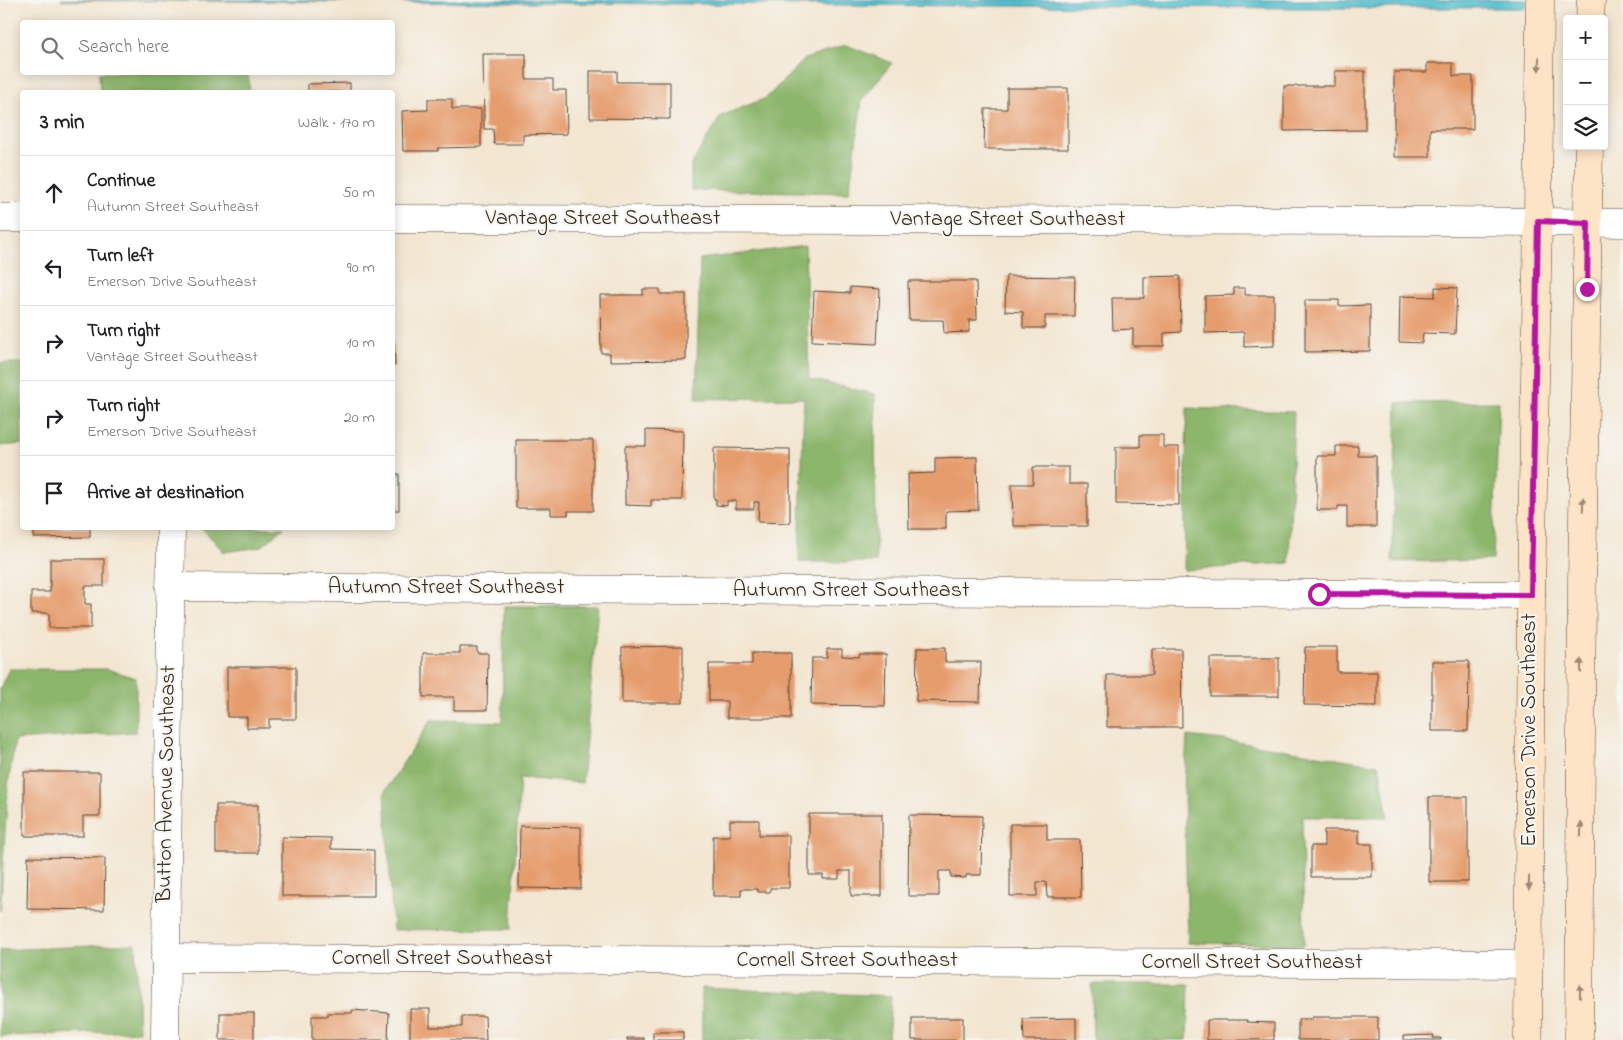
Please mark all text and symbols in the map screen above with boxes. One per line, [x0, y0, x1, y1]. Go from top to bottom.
map controls [1563, 15, 1608, 150]
button: + [1563, 15, 1608, 60]
search box [20, 20, 395, 75]
icon: search [38, 34, 66, 62]
text: Search here [78, 34, 169, 61]
one-way arrow [1535, 57, 1543, 73]
button: − [1563, 60, 1608, 105]
button: layers [1563, 105, 1608, 150]
text: 3 min [40, 108, 84, 138]
text: Walk · 170 m [298, 111, 375, 135]
text: Continue [87, 168, 155, 195]
icon: ahead [40, 179, 68, 207]
text: 50 m [343, 181, 375, 205]
text: Autumn Street Southeast [87, 195, 259, 219]
street label: Vantage Street Southeast [485, 203, 721, 236]
street label: Vantage Street Southeast [890, 204, 1126, 237]
text: Turn left [87, 243, 154, 270]
icon: left [40, 254, 68, 282]
text: 90 m [347, 256, 375, 280]
text: Emerson Drive Southeast [87, 270, 257, 294]
route end [1576, 278, 1599, 301]
text: Turn right [87, 318, 160, 345]
icon: right [40, 329, 68, 357]
text: 10 m [347, 331, 375, 355]
text: Vantage Street Southeast [87, 345, 258, 369]
text: Turn right [87, 393, 160, 420]
icon: right [40, 404, 68, 432]
text: 20 m [344, 406, 375, 430]
text: Emerson Drive Southeast [87, 420, 257, 444]
icon: arrive [40, 479, 68, 507]
text: Arrive at destination [87, 480, 244, 507]
one-way arrow [1579, 496, 1587, 512]
street label: Autumn Street Southeast [328, 572, 565, 604]
street label: Autumn Street Southeast [733, 575, 970, 607]
route start [1308, 583, 1331, 606]
street label: Emerson Drive Southeast [1514, 613, 1546, 847]
one-way arrow [1577, 658, 1585, 674]
street label: Button Avenue Southeast [149, 664, 185, 904]
one-way arrow [1577, 821, 1585, 837]
one-way arrow [1525, 875, 1533, 891]
street label: Cornell Street Southeast [331, 943, 553, 975]
street label: Cornell Street Southeast [736, 945, 958, 977]
street label: Cornell Street Southeast [1141, 947, 1363, 979]
one-way arrow [1576, 983, 1584, 999]

